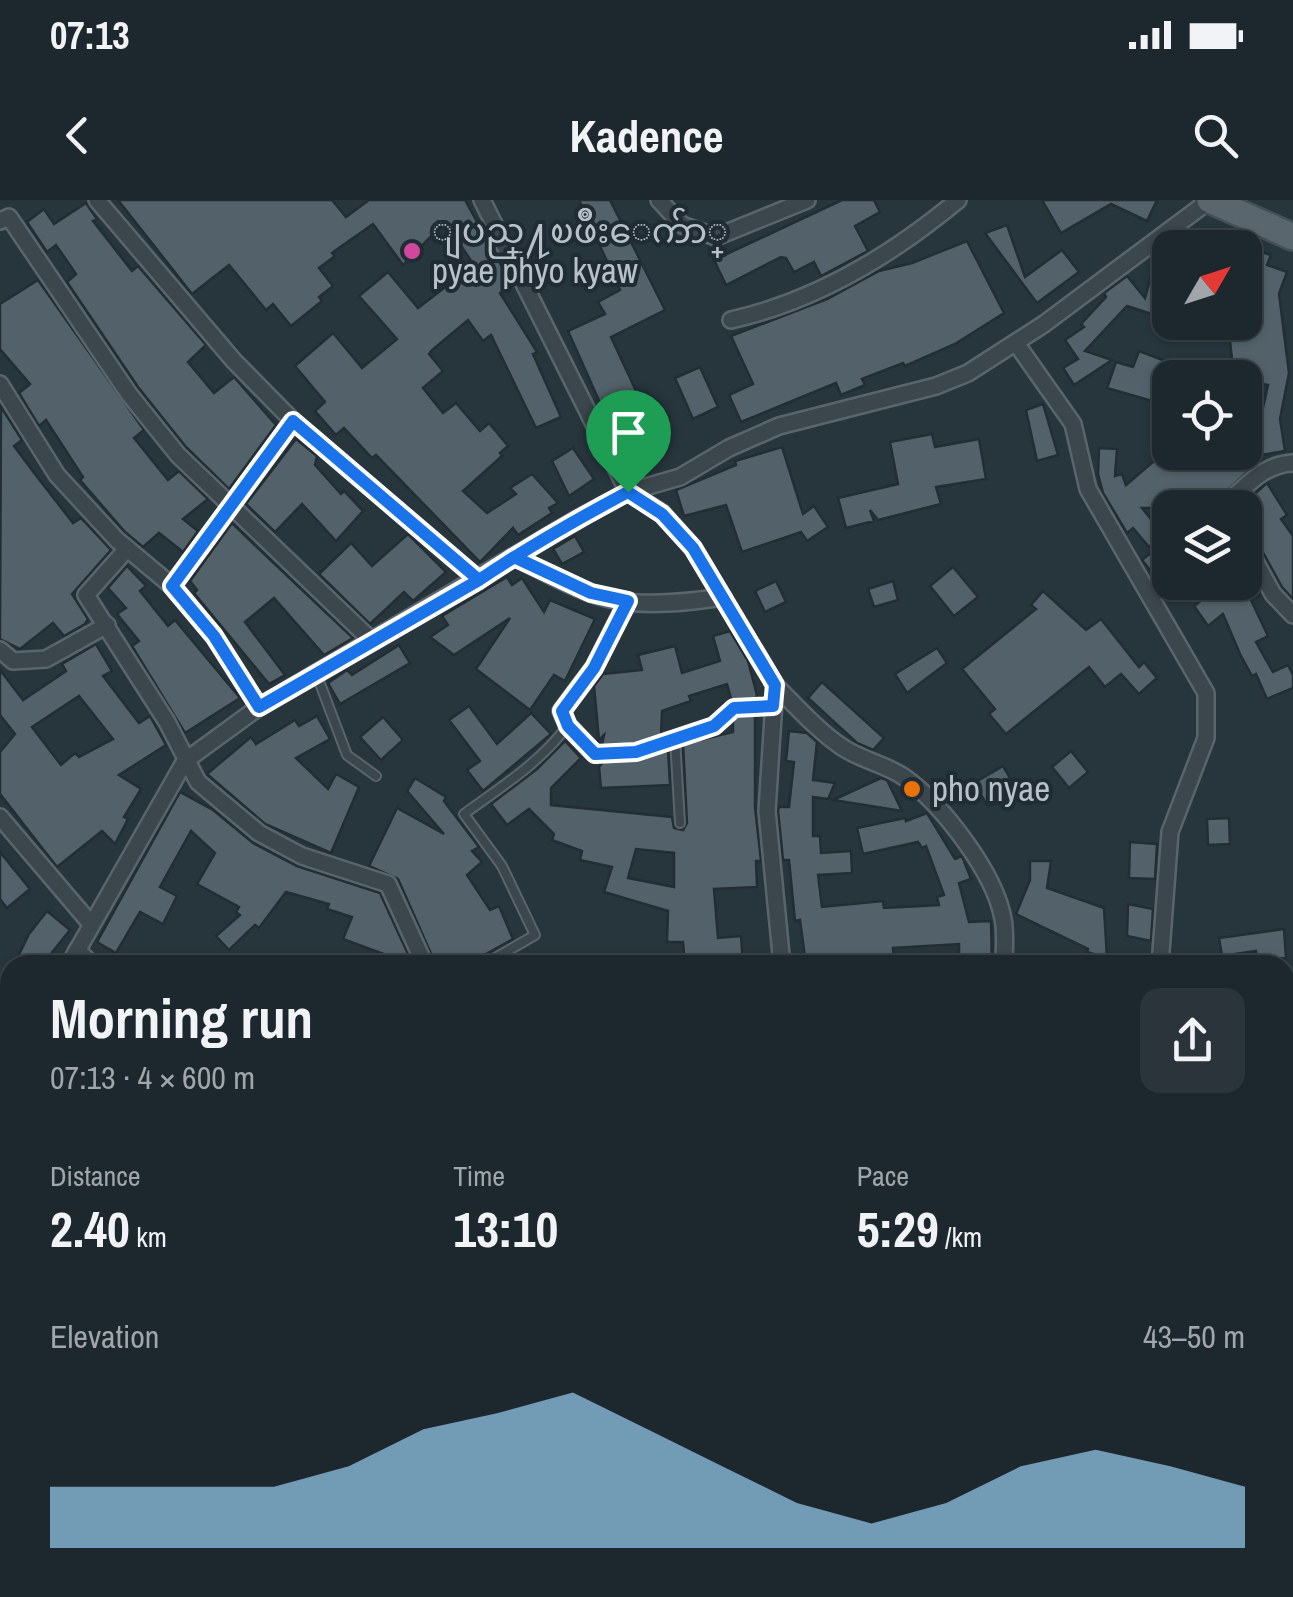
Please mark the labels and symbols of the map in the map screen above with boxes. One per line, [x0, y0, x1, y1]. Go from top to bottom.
place label: ျပည္႔ၿဖိဳးေက်ာ္ pyae phyo kyaw [432, 207, 728, 294]
north arrow [1152, 230, 1262, 340]
marker: ျပည္႔ၿဖိဳးေက်ာ္ pyae phyo kyaw [401, 240, 423, 262]
pin [586, 390, 671, 493]
place label: pho nyae [932, 765, 1050, 812]
marker: pho nyae [901, 778, 923, 800]

